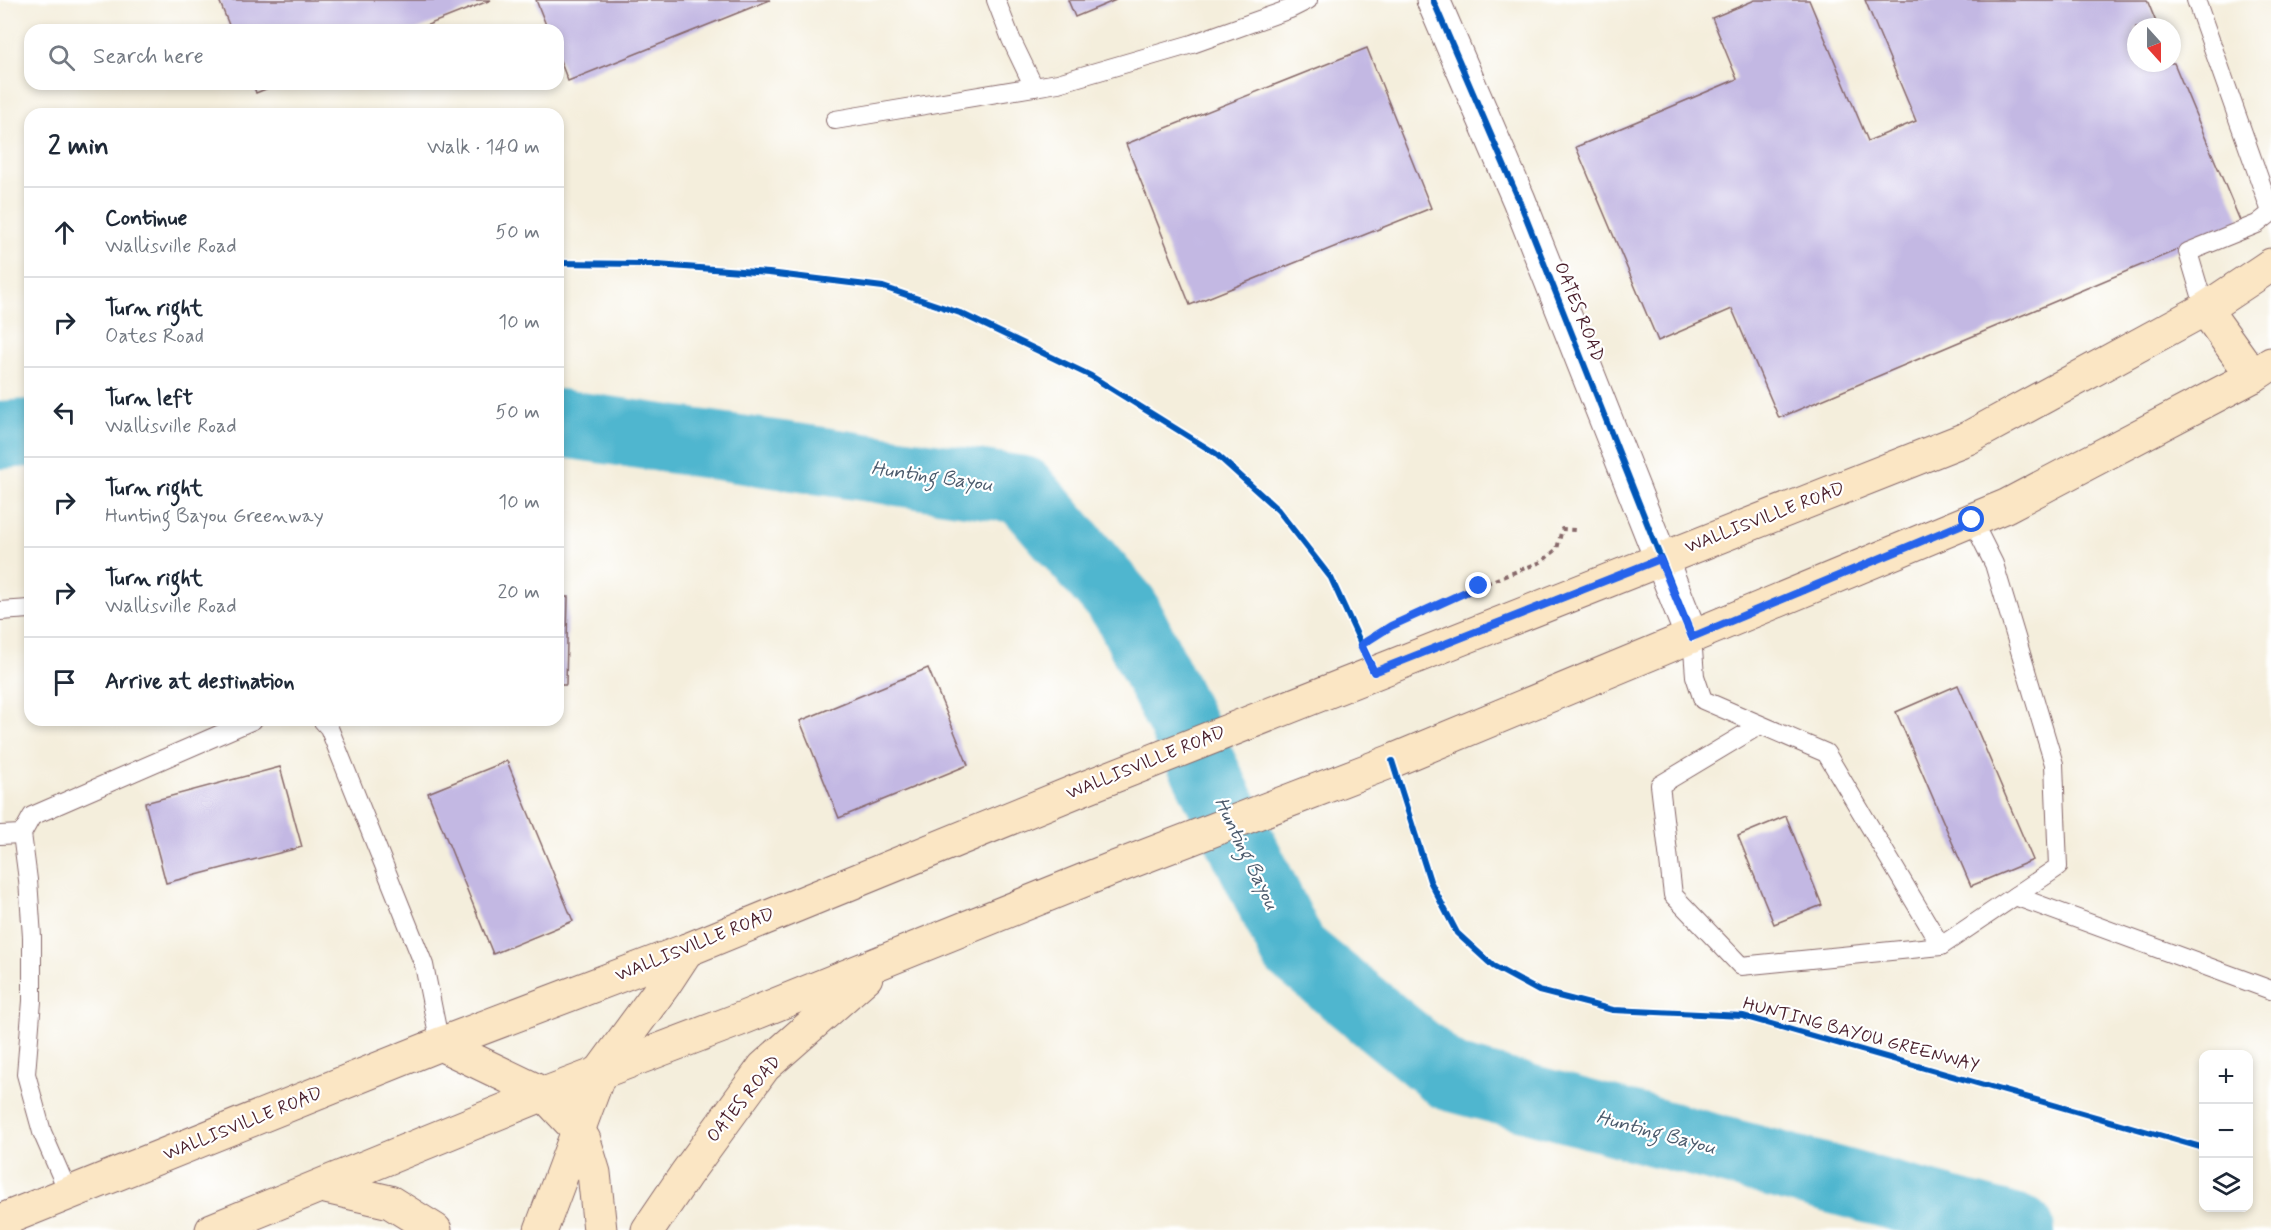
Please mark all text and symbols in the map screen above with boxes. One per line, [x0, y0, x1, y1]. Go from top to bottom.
north arrow [2127, 18, 2181, 72]
search box [24, 24, 564, 90]
icon: search [45, 41, 78, 74]
text: Search here [93, 43, 204, 71]
text: 2 min [48, 130, 109, 164]
text: Walk · 140 m [427, 134, 540, 161]
text: Continue [105, 205, 187, 233]
icon: ahead [48, 216, 81, 249]
text: 50 m [495, 219, 540, 246]
text: Wallisville Road [105, 233, 237, 260]
street label: OATES ROAD [1548, 259, 1610, 365]
text: Turn right [105, 295, 203, 323]
icon: right [48, 306, 81, 339]
text: 10 m [498, 309, 540, 336]
text: Oates Road [105, 323, 204, 350]
text: Turn left [105, 385, 193, 413]
icon: left [48, 396, 81, 429]
text: 50 m [495, 399, 540, 426]
text: Wallisville Road [105, 413, 237, 440]
water label: Hunting Bayou [869, 455, 995, 501]
text: Turn right [105, 475, 203, 503]
street label: WALLISVILLE ROAD [1682, 476, 1848, 560]
icon: right [48, 486, 81, 519]
text: 10 m [498, 489, 540, 516]
text: Hunting Bayou Greenway [105, 503, 324, 530]
route start [1958, 506, 1984, 532]
text: Turn right [105, 565, 203, 593]
route end [1465, 572, 1491, 598]
icon: right [48, 576, 81, 609]
text: 20 m [497, 579, 540, 606]
text: Wallisville Road [105, 593, 237, 620]
icon: arrive [48, 666, 81, 699]
text: Arrive at destination [105, 668, 295, 696]
street label: WALLISVILLE ROAD [1063, 720, 1229, 806]
water label: Hunting Bayou [1205, 793, 1285, 916]
street label: WALLISVILLE ROAD [612, 902, 778, 988]
street label: HUNTING BAYOU GREENWAY [1740, 992, 1982, 1078]
street label: OATES ROAD [701, 1050, 787, 1148]
map controls [2199, 1050, 2253, 1212]
button: + [2199, 1050, 2253, 1104]
street label: WALLISVILLE ROAD [160, 1081, 326, 1167]
water label: Hunting Bayou [1593, 1104, 1719, 1164]
button: − [2199, 1104, 2253, 1158]
button: layers [2199, 1158, 2253, 1212]

